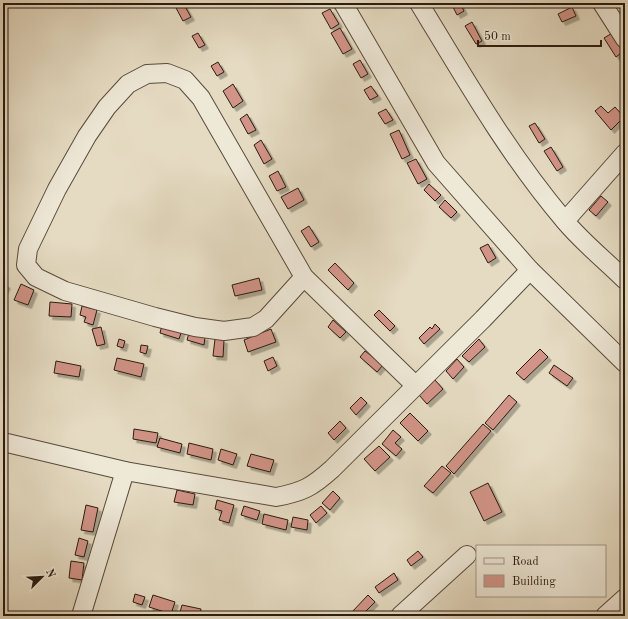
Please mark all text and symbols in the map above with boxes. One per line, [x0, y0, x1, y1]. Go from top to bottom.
scale bar [478, 22, 601, 48]
text: 50 m [484, 30, 511, 43]
legend [476, 545, 606, 597]
text: Road [512, 556, 539, 568]
north arrow [22, 557, 62, 597]
text: N [43, 567, 57, 580]
text: Building [512, 576, 556, 588]

